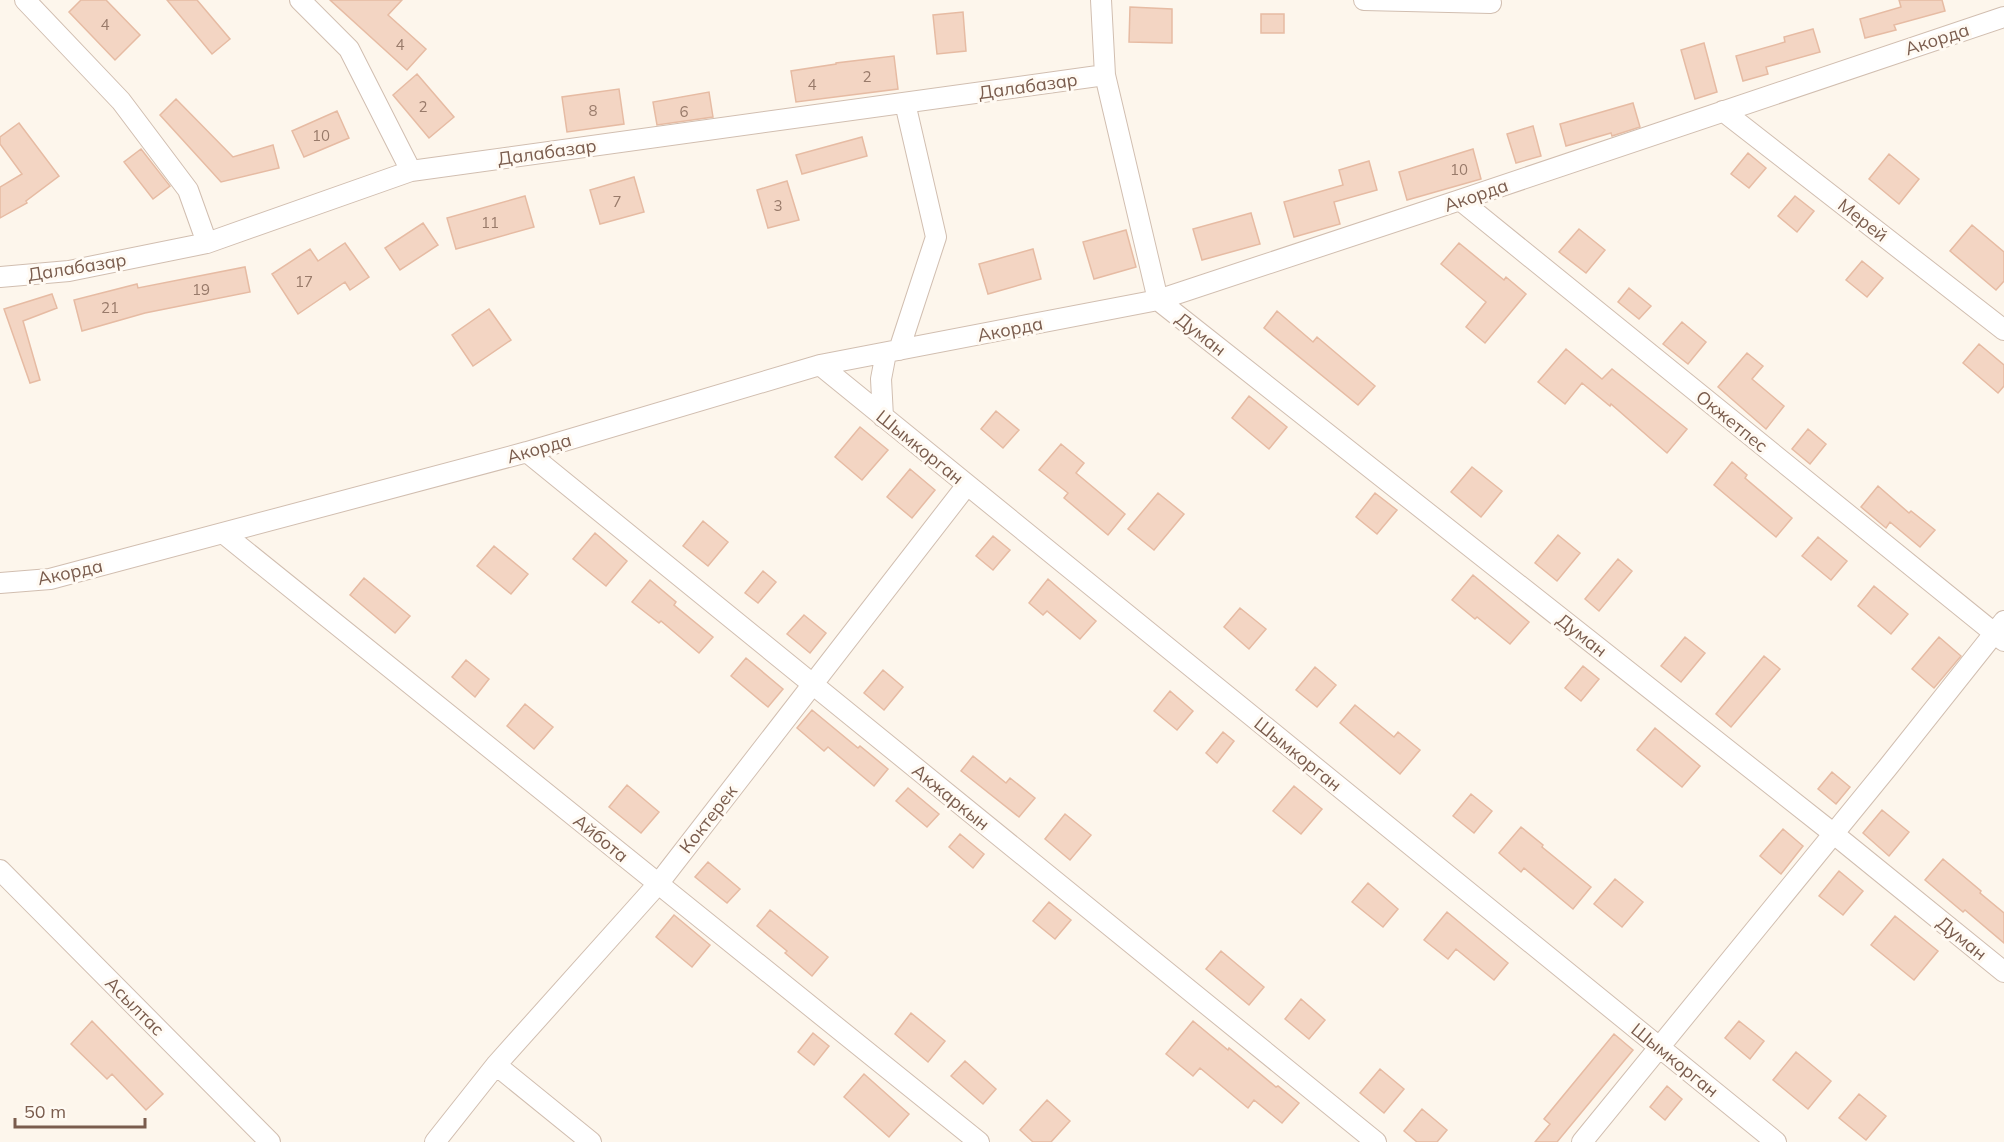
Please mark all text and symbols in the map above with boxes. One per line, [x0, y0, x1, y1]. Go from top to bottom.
house number: 4 [100, 15, 110, 34]
street label: Акорда [1902, 18, 1972, 60]
house number: 4 [395, 35, 405, 54]
house number: 2 [862, 67, 872, 86]
street label: Далабазар [977, 68, 1079, 104]
house number: 4 [807, 75, 817, 94]
house number: 2 [418, 97, 428, 116]
house number: 8 [588, 101, 598, 120]
house number: 6 [679, 102, 689, 121]
house number: 10 [312, 126, 330, 145]
street label: Далабазар [496, 134, 598, 170]
house number: 10 [1450, 160, 1468, 179]
street label: Акорда [1441, 173, 1511, 217]
house number: 7 [612, 192, 622, 211]
street label: Мерей [1833, 193, 1893, 247]
house number: 3 [773, 196, 783, 215]
house number: 11 [481, 213, 499, 232]
street label: Далабазар [26, 248, 128, 286]
house number: 17 [295, 272, 313, 291]
house number: 19 [192, 280, 210, 299]
house number: 21 [101, 298, 119, 317]
street label: Думан [1171, 307, 1231, 361]
street label: Акорда [975, 311, 1045, 347]
street label: Окжетпес [1691, 385, 1773, 457]
street label: Шымкорган [872, 405, 968, 489]
street label: Акорда [504, 428, 574, 468]
street label: Акорда [35, 554, 105, 590]
street label: Думан [1552, 608, 1612, 662]
street label: Шымкорган [1250, 712, 1346, 796]
street label: Акжаркын [908, 759, 994, 835]
street label: Коктерек [674, 780, 742, 858]
street label: Айбота [569, 809, 633, 867]
street label: Думан [1932, 911, 1992, 965]
street label: Асылтас [101, 972, 169, 1040]
street label: Шымкорган [1627, 1018, 1723, 1102]
scale bar [15, 1091, 146, 1129]
text: 50 m [24, 1100, 66, 1123]

